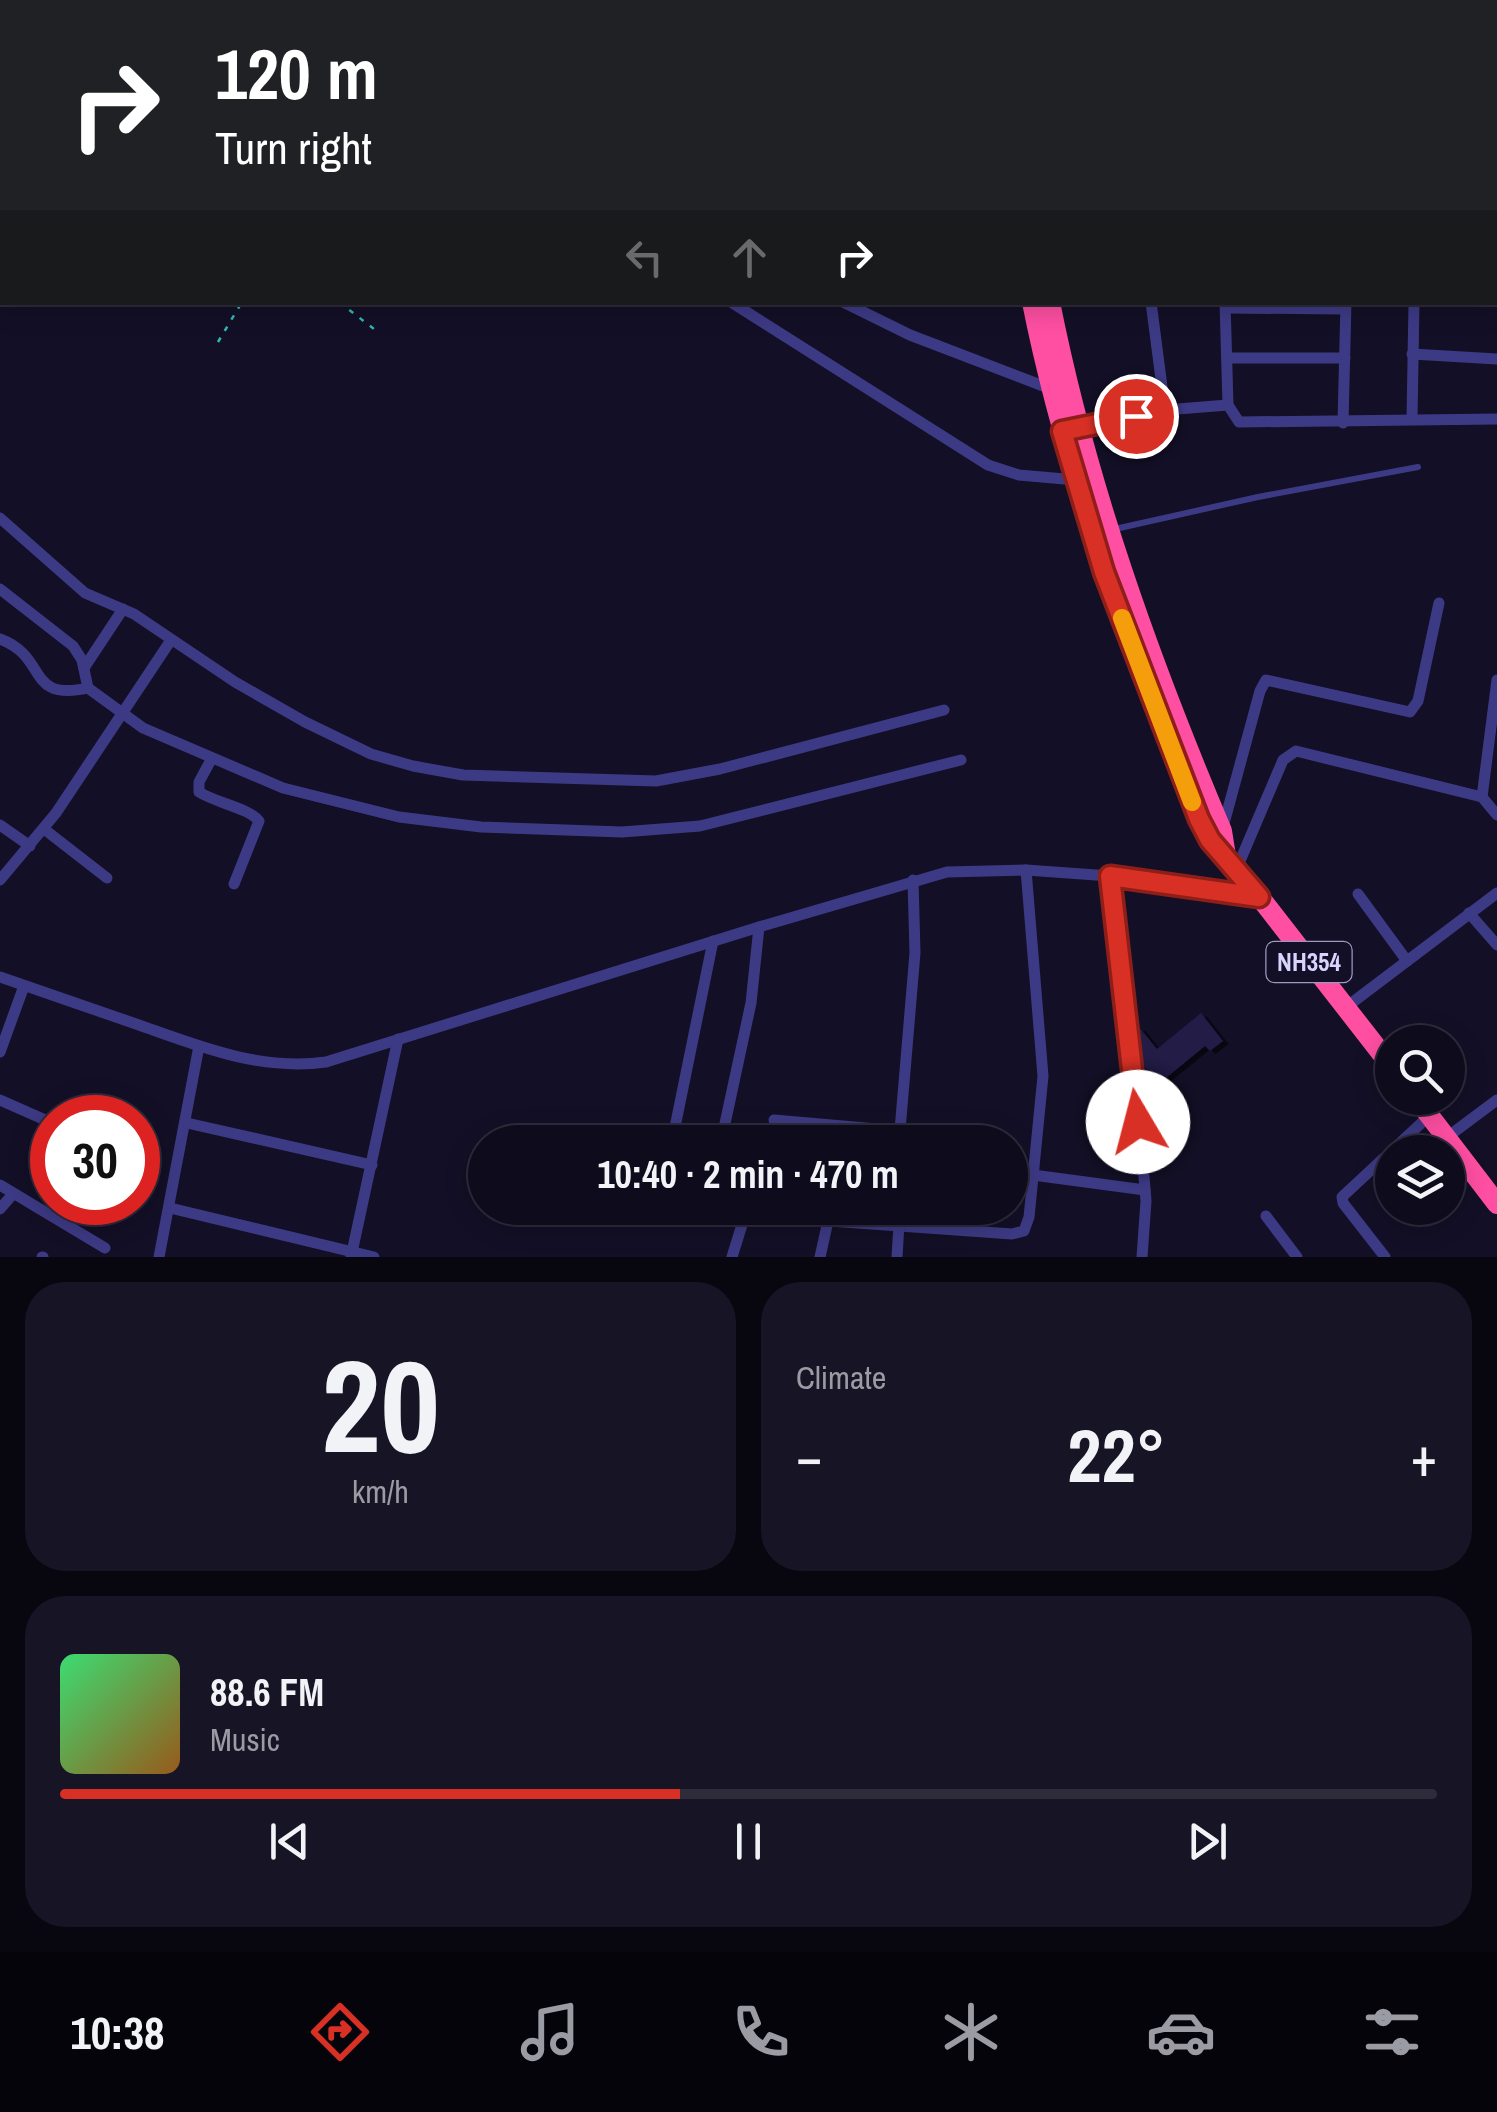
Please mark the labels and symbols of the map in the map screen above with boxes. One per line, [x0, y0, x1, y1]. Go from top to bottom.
pin [1094, 374, 1179, 459]
road number: NH354 [1266, 942, 1352, 982]
position arrow [1086, 1070, 1190, 1174]
speed limit sign: 30 [30, 1095, 160, 1225]

